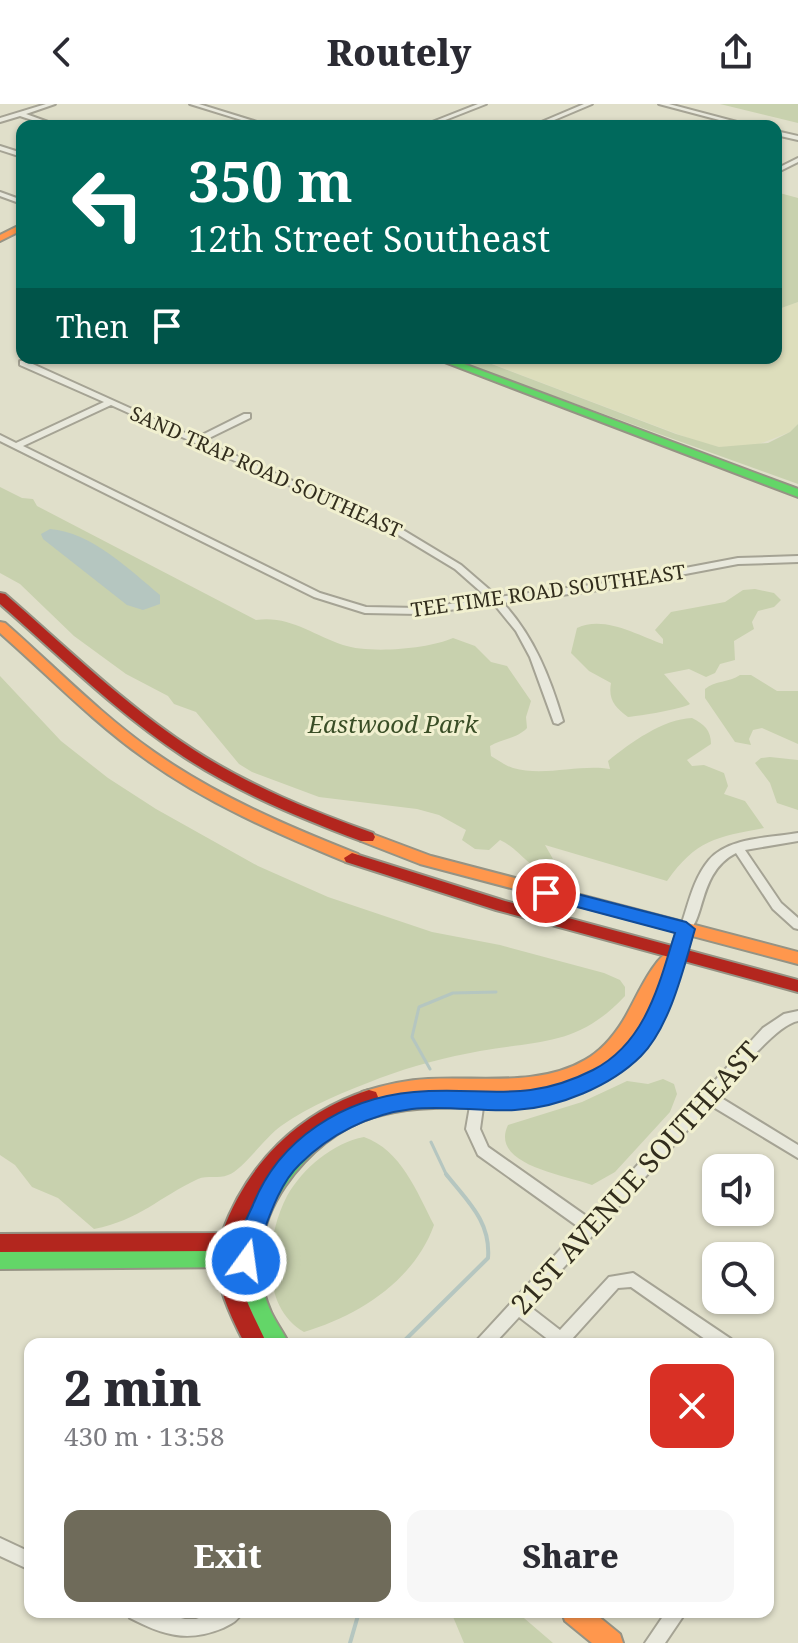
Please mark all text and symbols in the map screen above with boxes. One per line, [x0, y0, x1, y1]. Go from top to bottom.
text: Routely [327, 28, 471, 77]
icon: back [40, 30, 84, 74]
icon: share [714, 30, 758, 74]
text: 350 m [188, 142, 353, 218]
icon: left [56, 152, 160, 256]
text: 12th Street Southeast [188, 214, 550, 263]
icon: arrive [145, 304, 189, 348]
text: Then [56, 306, 129, 347]
street label: SAND TRAP ROAD SOUTHEAST [126, 399, 406, 544]
street label: TEE TIME ROAD SOUTHEAST [409, 558, 687, 623]
park label: Eastwood Park [307, 707, 479, 740]
pin [512, 859, 580, 927]
icon: arrive [524, 871, 568, 915]
street label: 21ST AVENUE SOUTHEAST [501, 1033, 767, 1322]
map controls [702, 1154, 774, 1314]
button: sound [702, 1154, 774, 1226]
position arrow [204, 1219, 288, 1303]
button: search [702, 1242, 774, 1314]
text: 2 min [64, 1355, 202, 1420]
button: close [650, 1364, 734, 1448]
text: 430 m · 13:58 [64, 1418, 225, 1454]
button: Exit [64, 1510, 391, 1602]
button: Share [407, 1510, 734, 1602]

